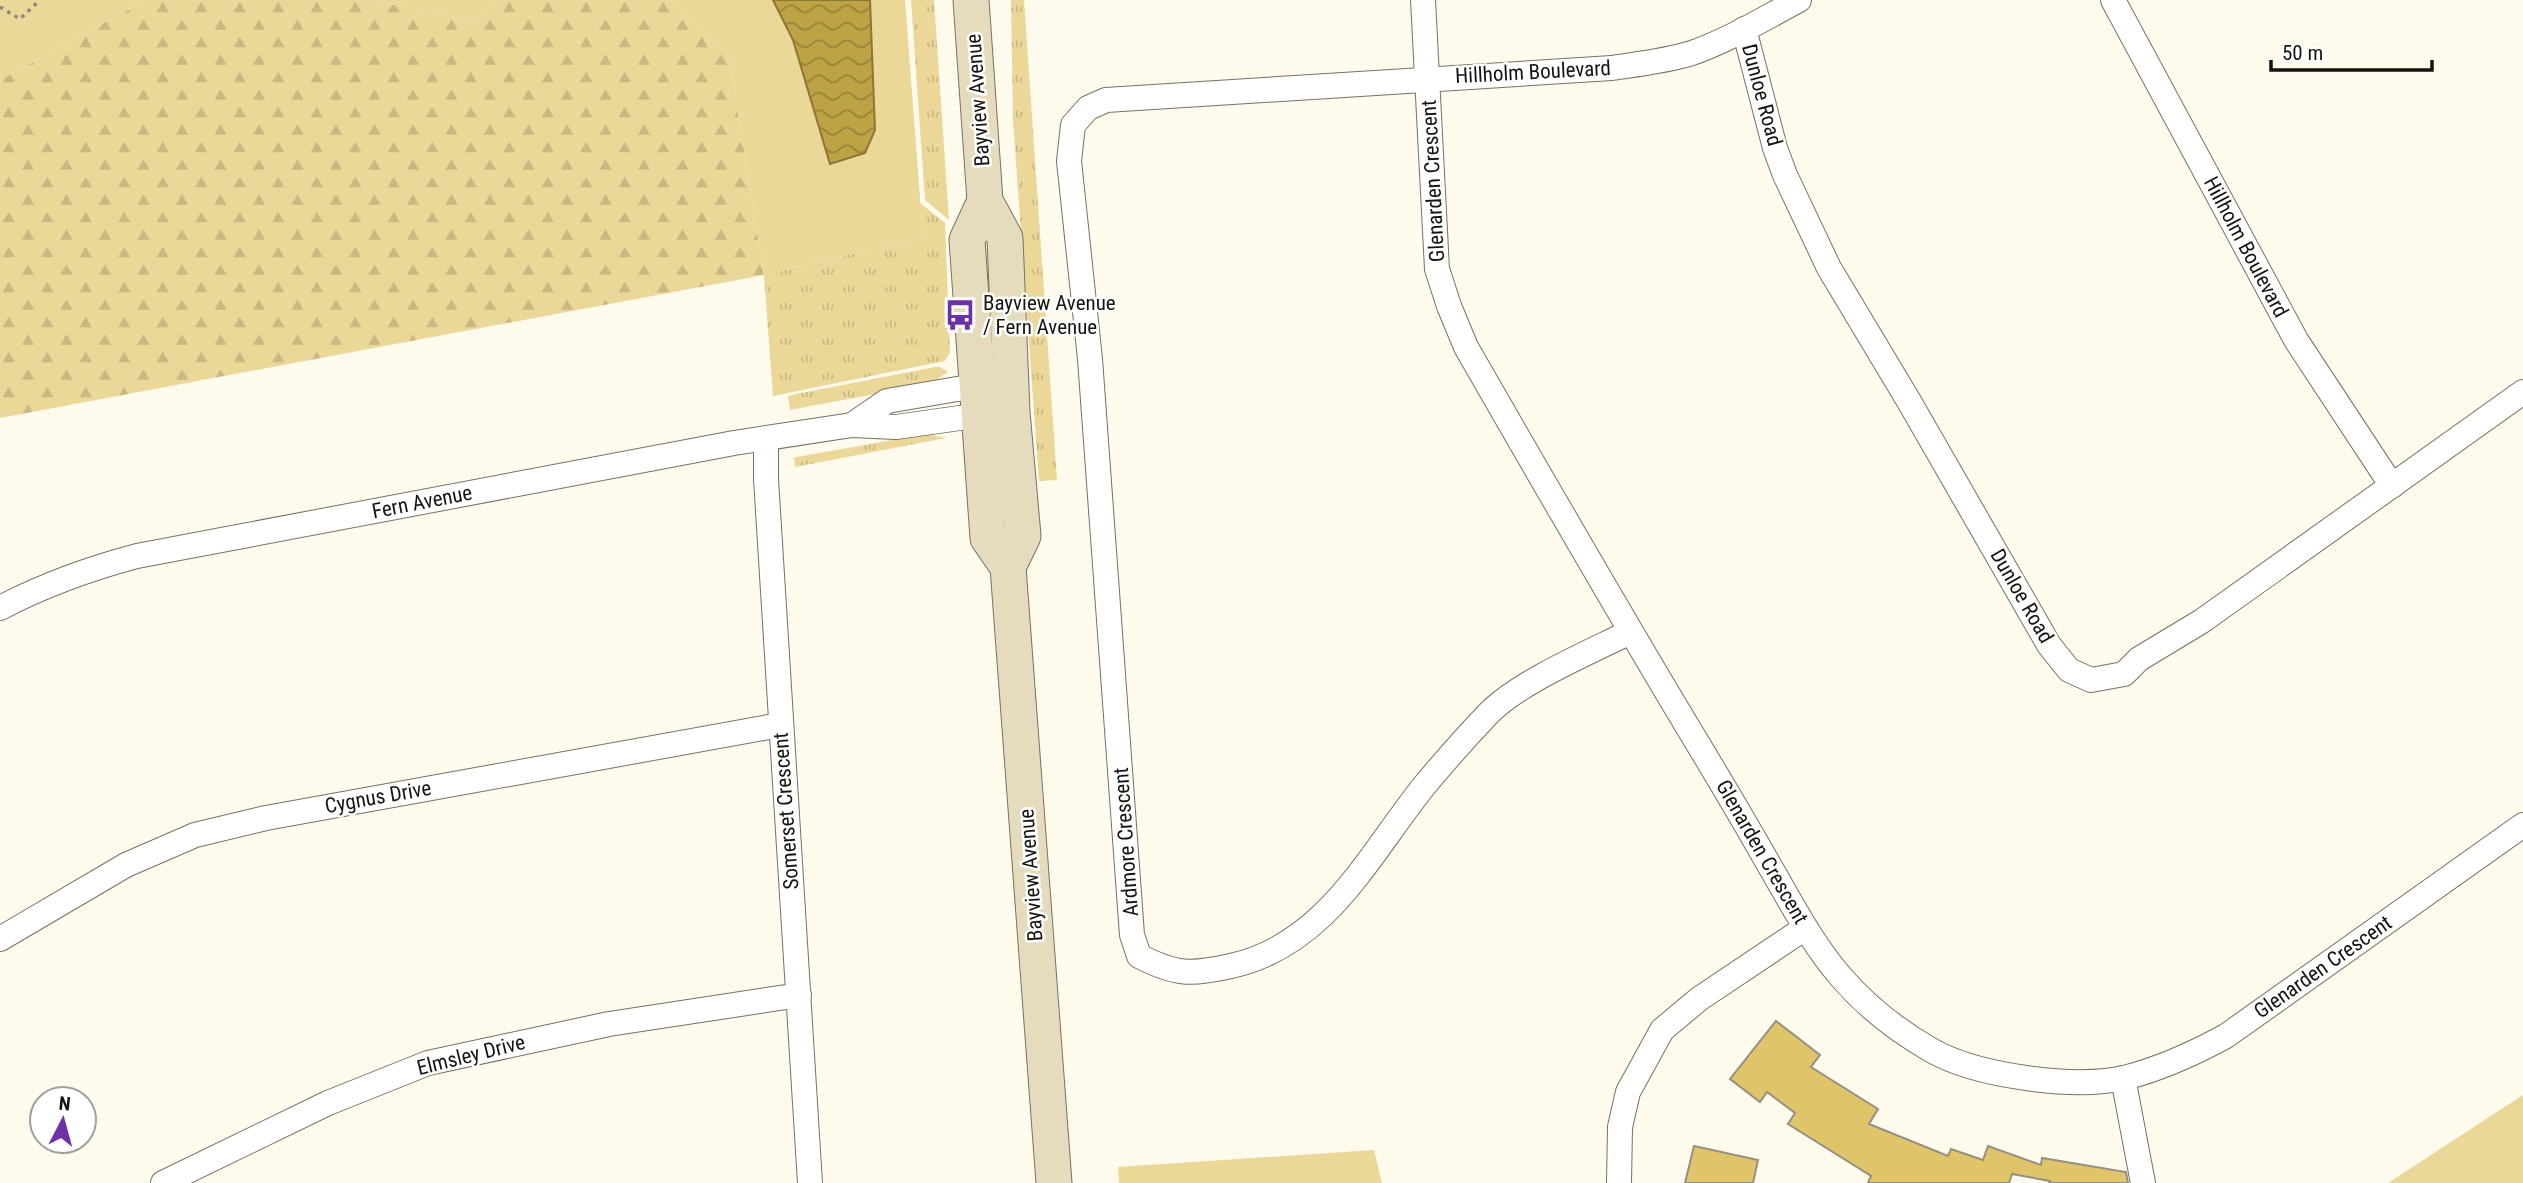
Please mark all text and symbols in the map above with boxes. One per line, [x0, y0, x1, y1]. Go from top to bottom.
scale bar [2271, 28, 2432, 72]
street label: Bayview Avenue [961, 33, 995, 167]
street label: Dunloe Road [1737, 41, 1787, 149]
text: 50 m [2282, 41, 2323, 65]
street label: Hillholm Boulevard [1455, 56, 1611, 88]
street label: Glenarden Crescent [1417, 99, 1449, 263]
street label: Hillholm Boulevard [2199, 173, 2293, 321]
place label: Bayview Avenue / Fern Avenue [983, 291, 1116, 339]
bus stop icon: Bayview Avenue / Fern Avenue [943, 298, 977, 332]
street label: Fern Avenue [370, 481, 474, 523]
street label: Dunloe Road [1985, 545, 2059, 647]
street label: Somerset Crescent [769, 732, 803, 890]
street label: Ardmore Crescent [1109, 767, 1143, 917]
street label: Cygnus Drive [323, 776, 433, 818]
street label: Glenarden Crescent [1711, 776, 1813, 928]
street label: Bayview Avenue [1014, 808, 1048, 942]
street label: Glenarden Crescent [2250, 911, 2396, 1023]
street label: Elmsley Drive [414, 1030, 528, 1080]
north arrow [28, 1085, 98, 1155]
text: N [58, 1092, 72, 1116]

